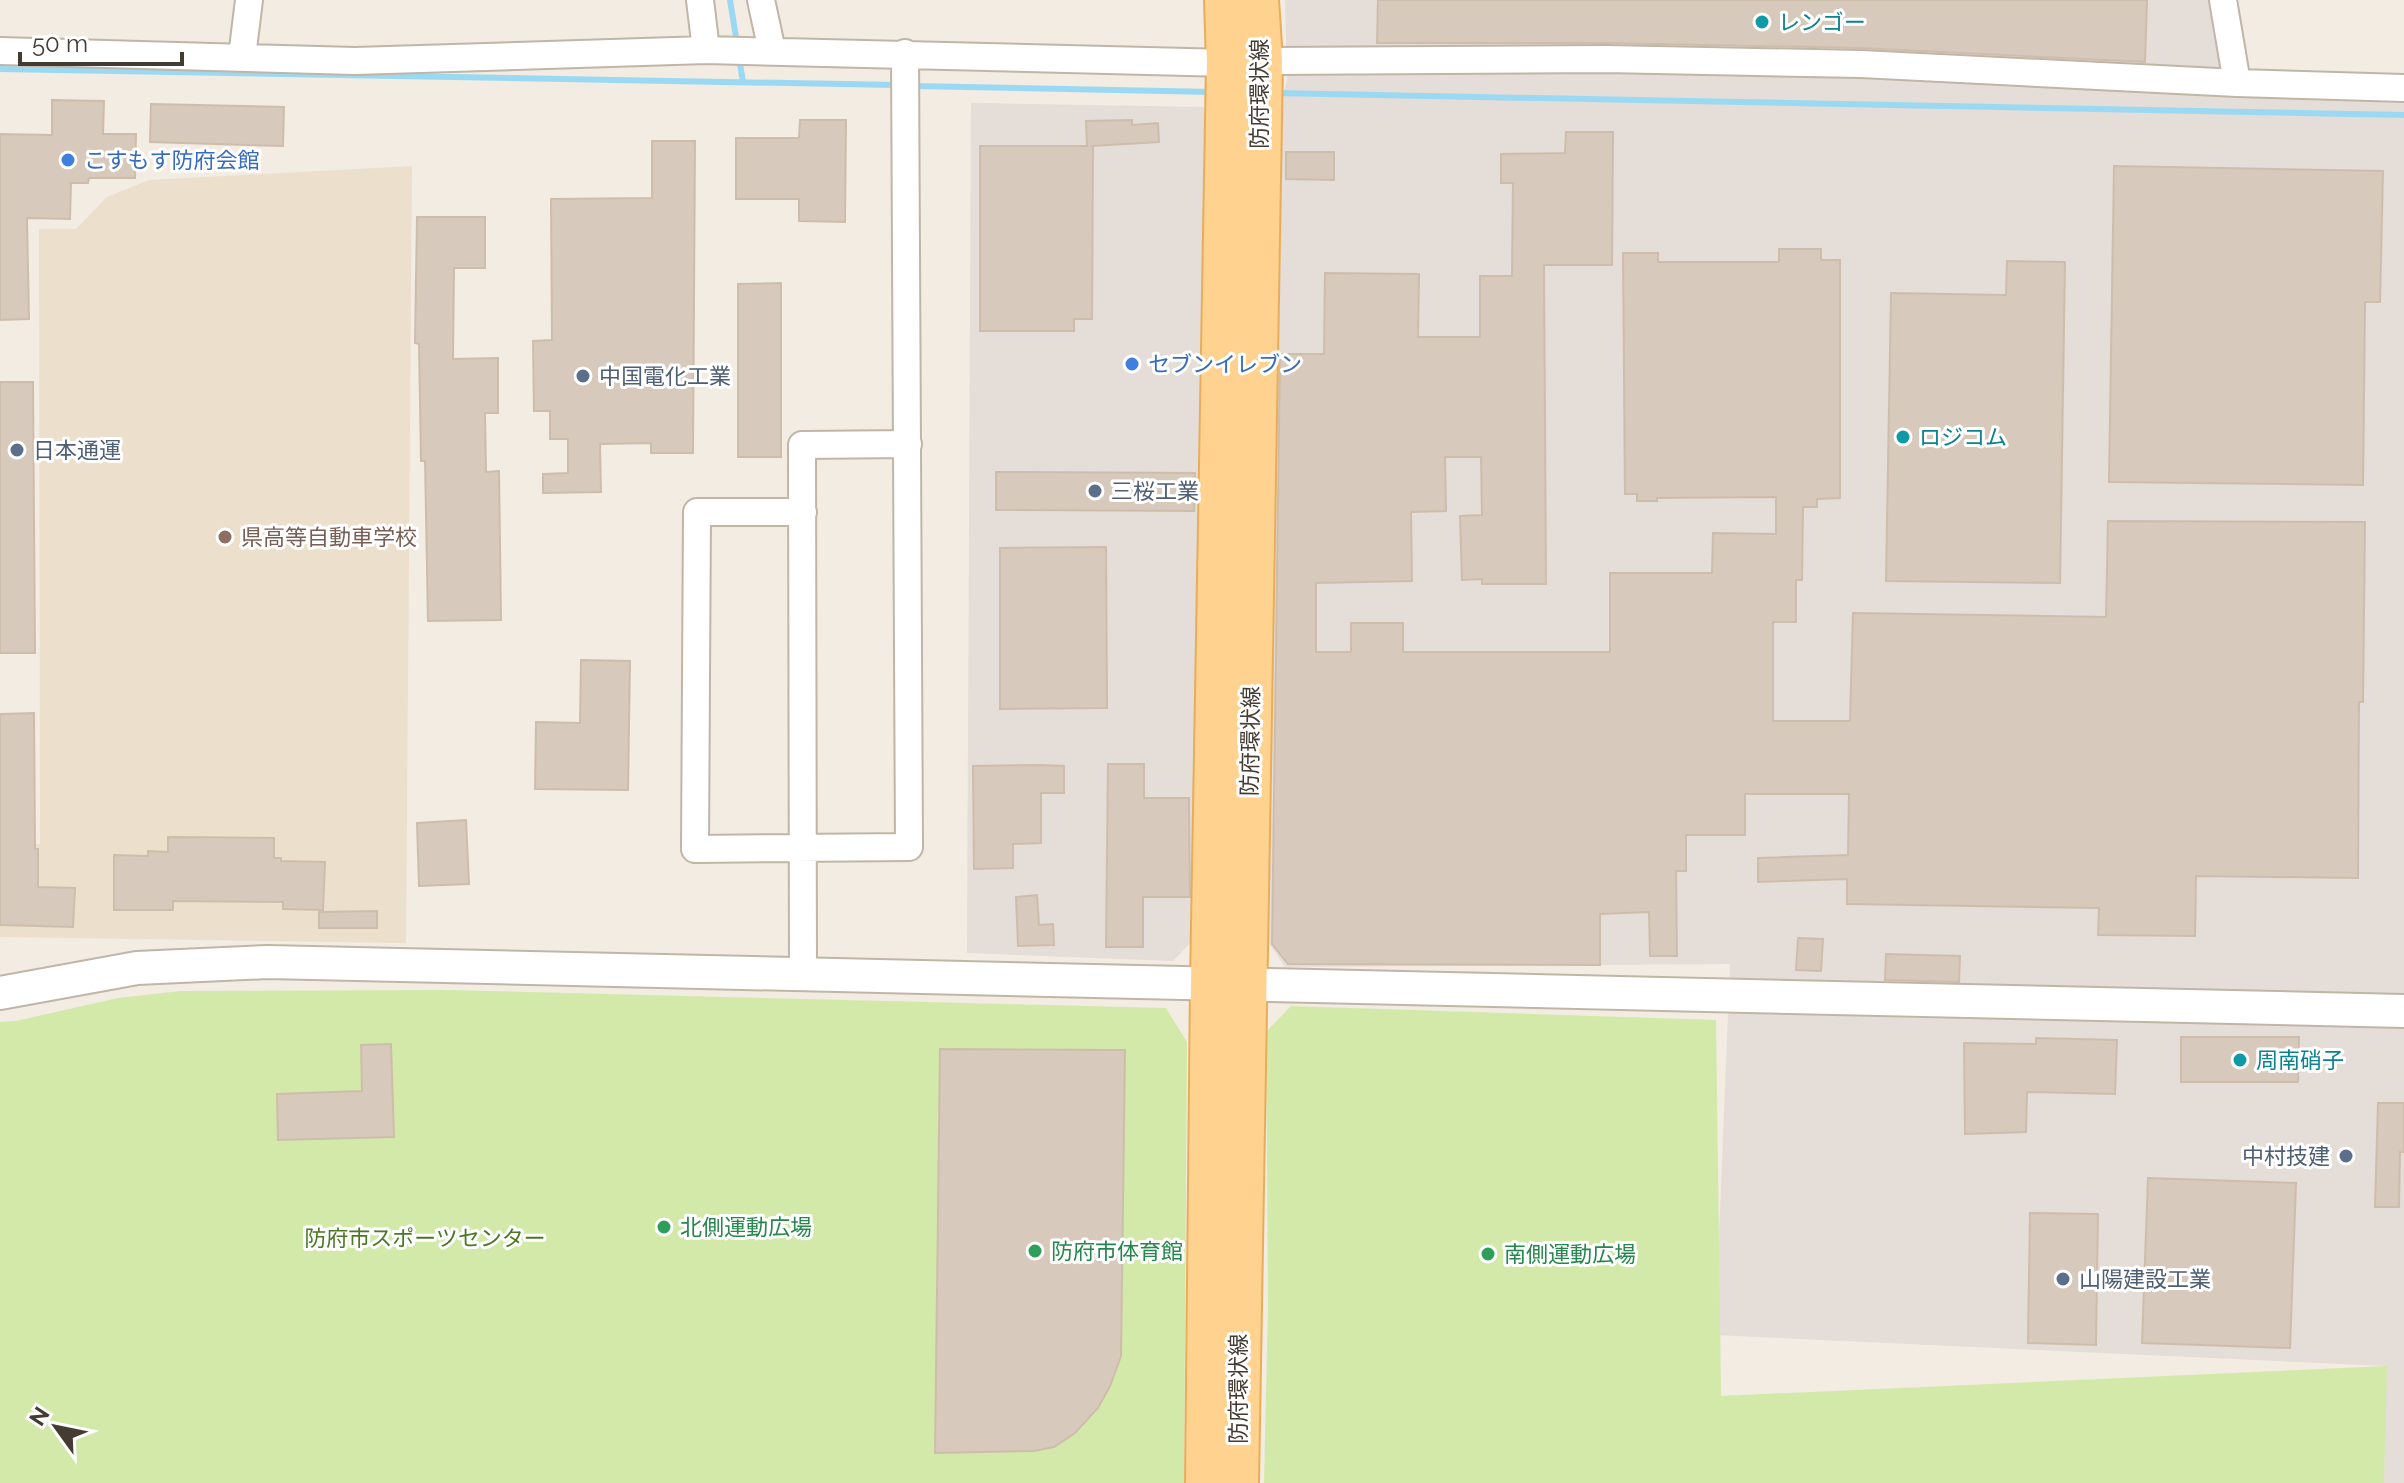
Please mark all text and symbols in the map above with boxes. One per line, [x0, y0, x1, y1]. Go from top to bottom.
place label: レンゴー [1778, 9, 1866, 35]
marker: レンゴー [1753, 13, 1771, 31]
scale bar [20, 16, 182, 66]
text: 50 m [32, 29, 88, 58]
street label: 防府環状線 [1246, 39, 1272, 149]
place label: こすもす防府会館 [84, 147, 260, 173]
marker: こすもす防府会館 [59, 151, 77, 169]
place label: セブンイレブン [1148, 351, 1302, 377]
marker: セブンイレブン [1123, 355, 1141, 373]
place label: 中国電化工業 [599, 363, 731, 389]
marker: 中国電化工業 [574, 367, 592, 385]
place label: ロジコム [1919, 424, 2007, 450]
marker: ロジコム [1894, 428, 1912, 446]
place label: 日本通運 [33, 437, 121, 463]
marker: 日本通運 [8, 441, 26, 459]
place label: 三桜工業 [1111, 478, 1199, 504]
marker: 三桜工業 [1086, 482, 1104, 500]
place label: 県高等自動車学校 [241, 524, 417, 550]
marker: 県高等自動車学校 [216, 528, 234, 546]
street label: 防府環状線 [1236, 686, 1264, 796]
place label: 周南硝子 [2256, 1047, 2344, 1073]
marker: 周南硝子 [2231, 1051, 2249, 1069]
place label: 中村技建 [2242, 1143, 2330, 1169]
marker: 中村技建 [2337, 1147, 2355, 1165]
place label: 北側運動広場 [680, 1214, 812, 1240]
marker: 北側運動広場 [655, 1218, 673, 1236]
park label: 防府市スポーツセンター [304, 1225, 546, 1251]
place label: 防府市体育館 [1051, 1238, 1183, 1264]
place label: 南側運動広場 [1504, 1241, 1636, 1267]
marker: 防府市体育館 [1026, 1242, 1044, 1260]
marker: 南側運動広場 [1479, 1245, 1497, 1263]
place label: 山陽建設工業 [2079, 1266, 2211, 1292]
marker: 山陽建設工業 [2054, 1270, 2072, 1288]
street label: 防府環状線 [1225, 1334, 1251, 1444]
north arrow [16, 1387, 96, 1467]
text: N [24, 1402, 55, 1430]

